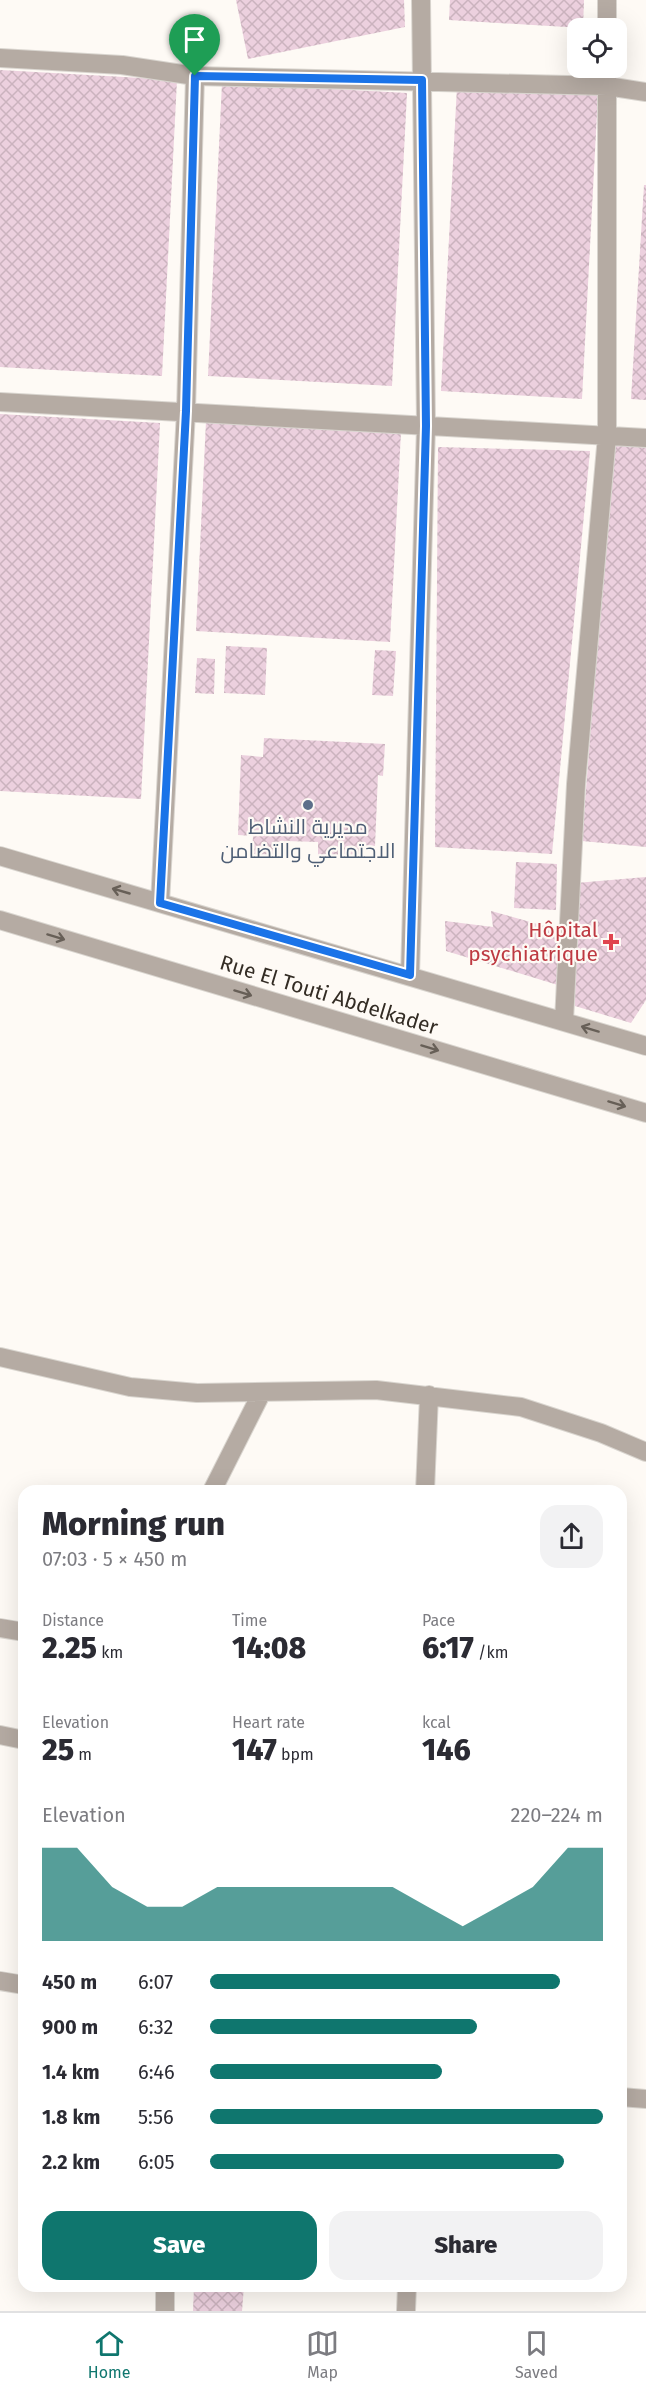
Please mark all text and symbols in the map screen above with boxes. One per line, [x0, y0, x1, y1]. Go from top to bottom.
pin [169, 14, 220, 76]
map controls [567, 18, 627, 78]
button: locate [567, 18, 627, 78]
icon: arrive [178, 23, 211, 56]
marker: مديرية النشاط الاجتماعي والتضامن [301, 798, 315, 812]
place label: مديرية النشاط الاجتماعي والتضامن [220, 814, 396, 867]
one-way arrow [112, 885, 131, 896]
place label: Hôpital psychiatrique [468, 917, 598, 967]
one-way arrow [46, 932, 65, 943]
marker: Hôpital psychiatrique [602, 933, 620, 951]
street label: Rue El Touti Abdelkader [217, 949, 441, 1041]
one-way arrow [233, 988, 252, 999]
one-way arrow [581, 1023, 600, 1034]
one-way arrow [420, 1043, 439, 1054]
one-way arrow [607, 1099, 626, 1110]
text: Morning run [42, 1504, 225, 1544]
button: share [540, 1505, 603, 1568]
text: 07:03 · 5 × 450 m [42, 1547, 187, 1571]
text: Distance [42, 1611, 104, 1630]
text: Time [232, 1611, 267, 1630]
text: Pace [422, 1611, 455, 1630]
text: 2.25 [42, 1630, 97, 1666]
text: 14:08 [232, 1630, 306, 1666]
text: 6:17 [422, 1630, 474, 1666]
text: km [97, 1643, 123, 1662]
text: /km [474, 1643, 508, 1662]
text: Elevation [42, 1713, 109, 1732]
text: Heart rate [232, 1713, 305, 1732]
text: kcal [422, 1713, 451, 1732]
text: 25 [42, 1732, 74, 1768]
text: 147 [232, 1732, 277, 1768]
text: 146 [422, 1732, 471, 1768]
text: m [74, 1745, 92, 1764]
text: bpm [277, 1745, 314, 1764]
text: Elevation [42, 1803, 126, 1827]
text: 220–224 m [511, 1803, 603, 1827]
text: 450 m [42, 1970, 97, 1994]
text: 6:07 [138, 1970, 173, 1994]
text: 900 m [42, 2015, 98, 2039]
text: 6:32 [138, 2015, 173, 2039]
text: 1.4 km [42, 2060, 100, 2084]
text: 6:46 [138, 2060, 175, 2084]
text: 1.8 km [42, 2105, 100, 2129]
text: 5:56 [138, 2105, 174, 2129]
text: 2.2 km [42, 2150, 100, 2174]
text: 6:05 [138, 2150, 175, 2174]
button: Save [42, 2211, 317, 2280]
button: Share [329, 2211, 603, 2280]
tab: Home [88, 2327, 131, 2382]
tab: Map [306, 2327, 339, 2382]
tab: Saved [515, 2327, 558, 2382]

